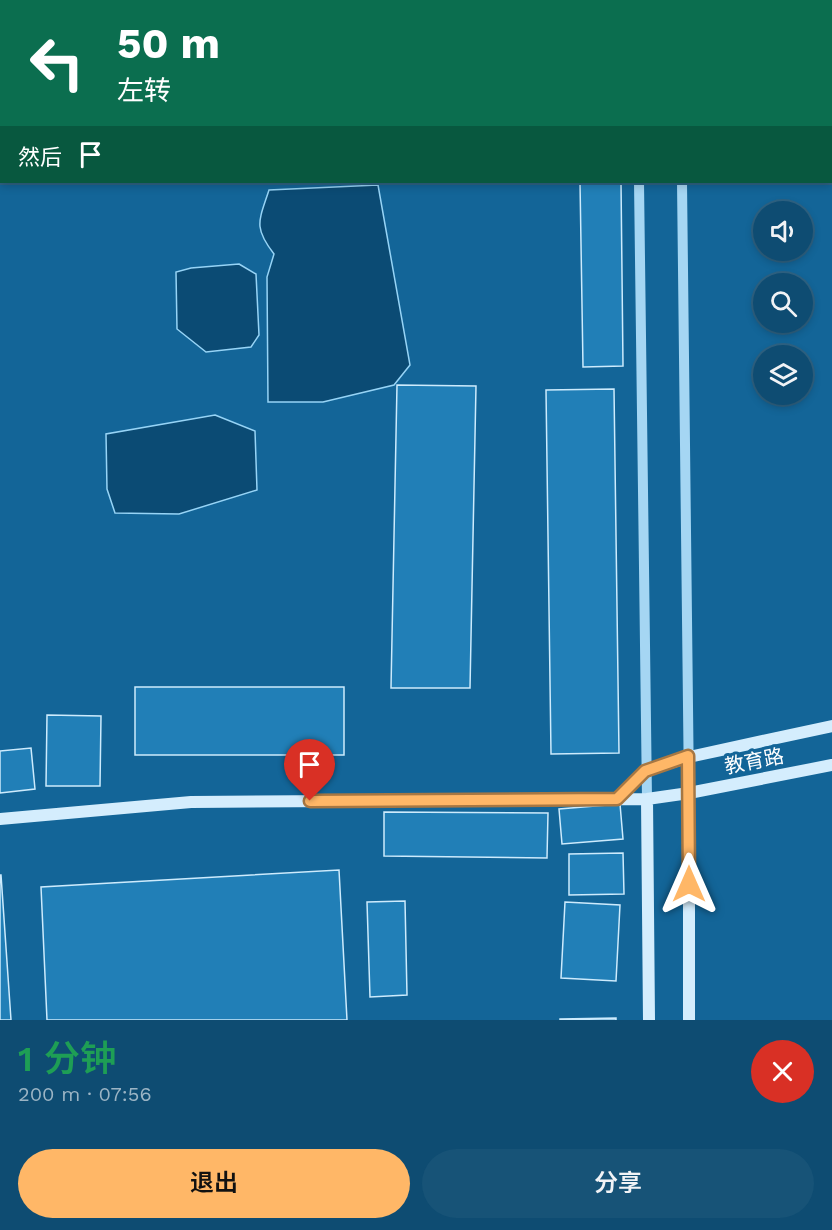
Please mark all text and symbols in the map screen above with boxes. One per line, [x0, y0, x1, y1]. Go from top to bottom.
text: 50 m [117, 19, 220, 68]
icon: left [18, 24, 96, 102]
text: 左转 [117, 75, 171, 107]
icon: arrive [74, 138, 107, 171]
text: 然后 [18, 145, 62, 170]
map controls [753, 201, 813, 405]
button: sound [753, 201, 813, 261]
button: search [753, 273, 813, 333]
button: layers [753, 345, 813, 405]
pin [284, 739, 335, 801]
street label: 教育路 [722, 743, 786, 779]
icon: arrive [293, 748, 326, 781]
position arrow [657, 852, 721, 916]
text: 1 分钟 [18, 1038, 116, 1080]
button: close [751, 1040, 814, 1103]
text: 200 m · 07:56 [18, 1082, 152, 1106]
button: 退出 [18, 1149, 410, 1218]
button: 分享 [422, 1149, 814, 1218]

